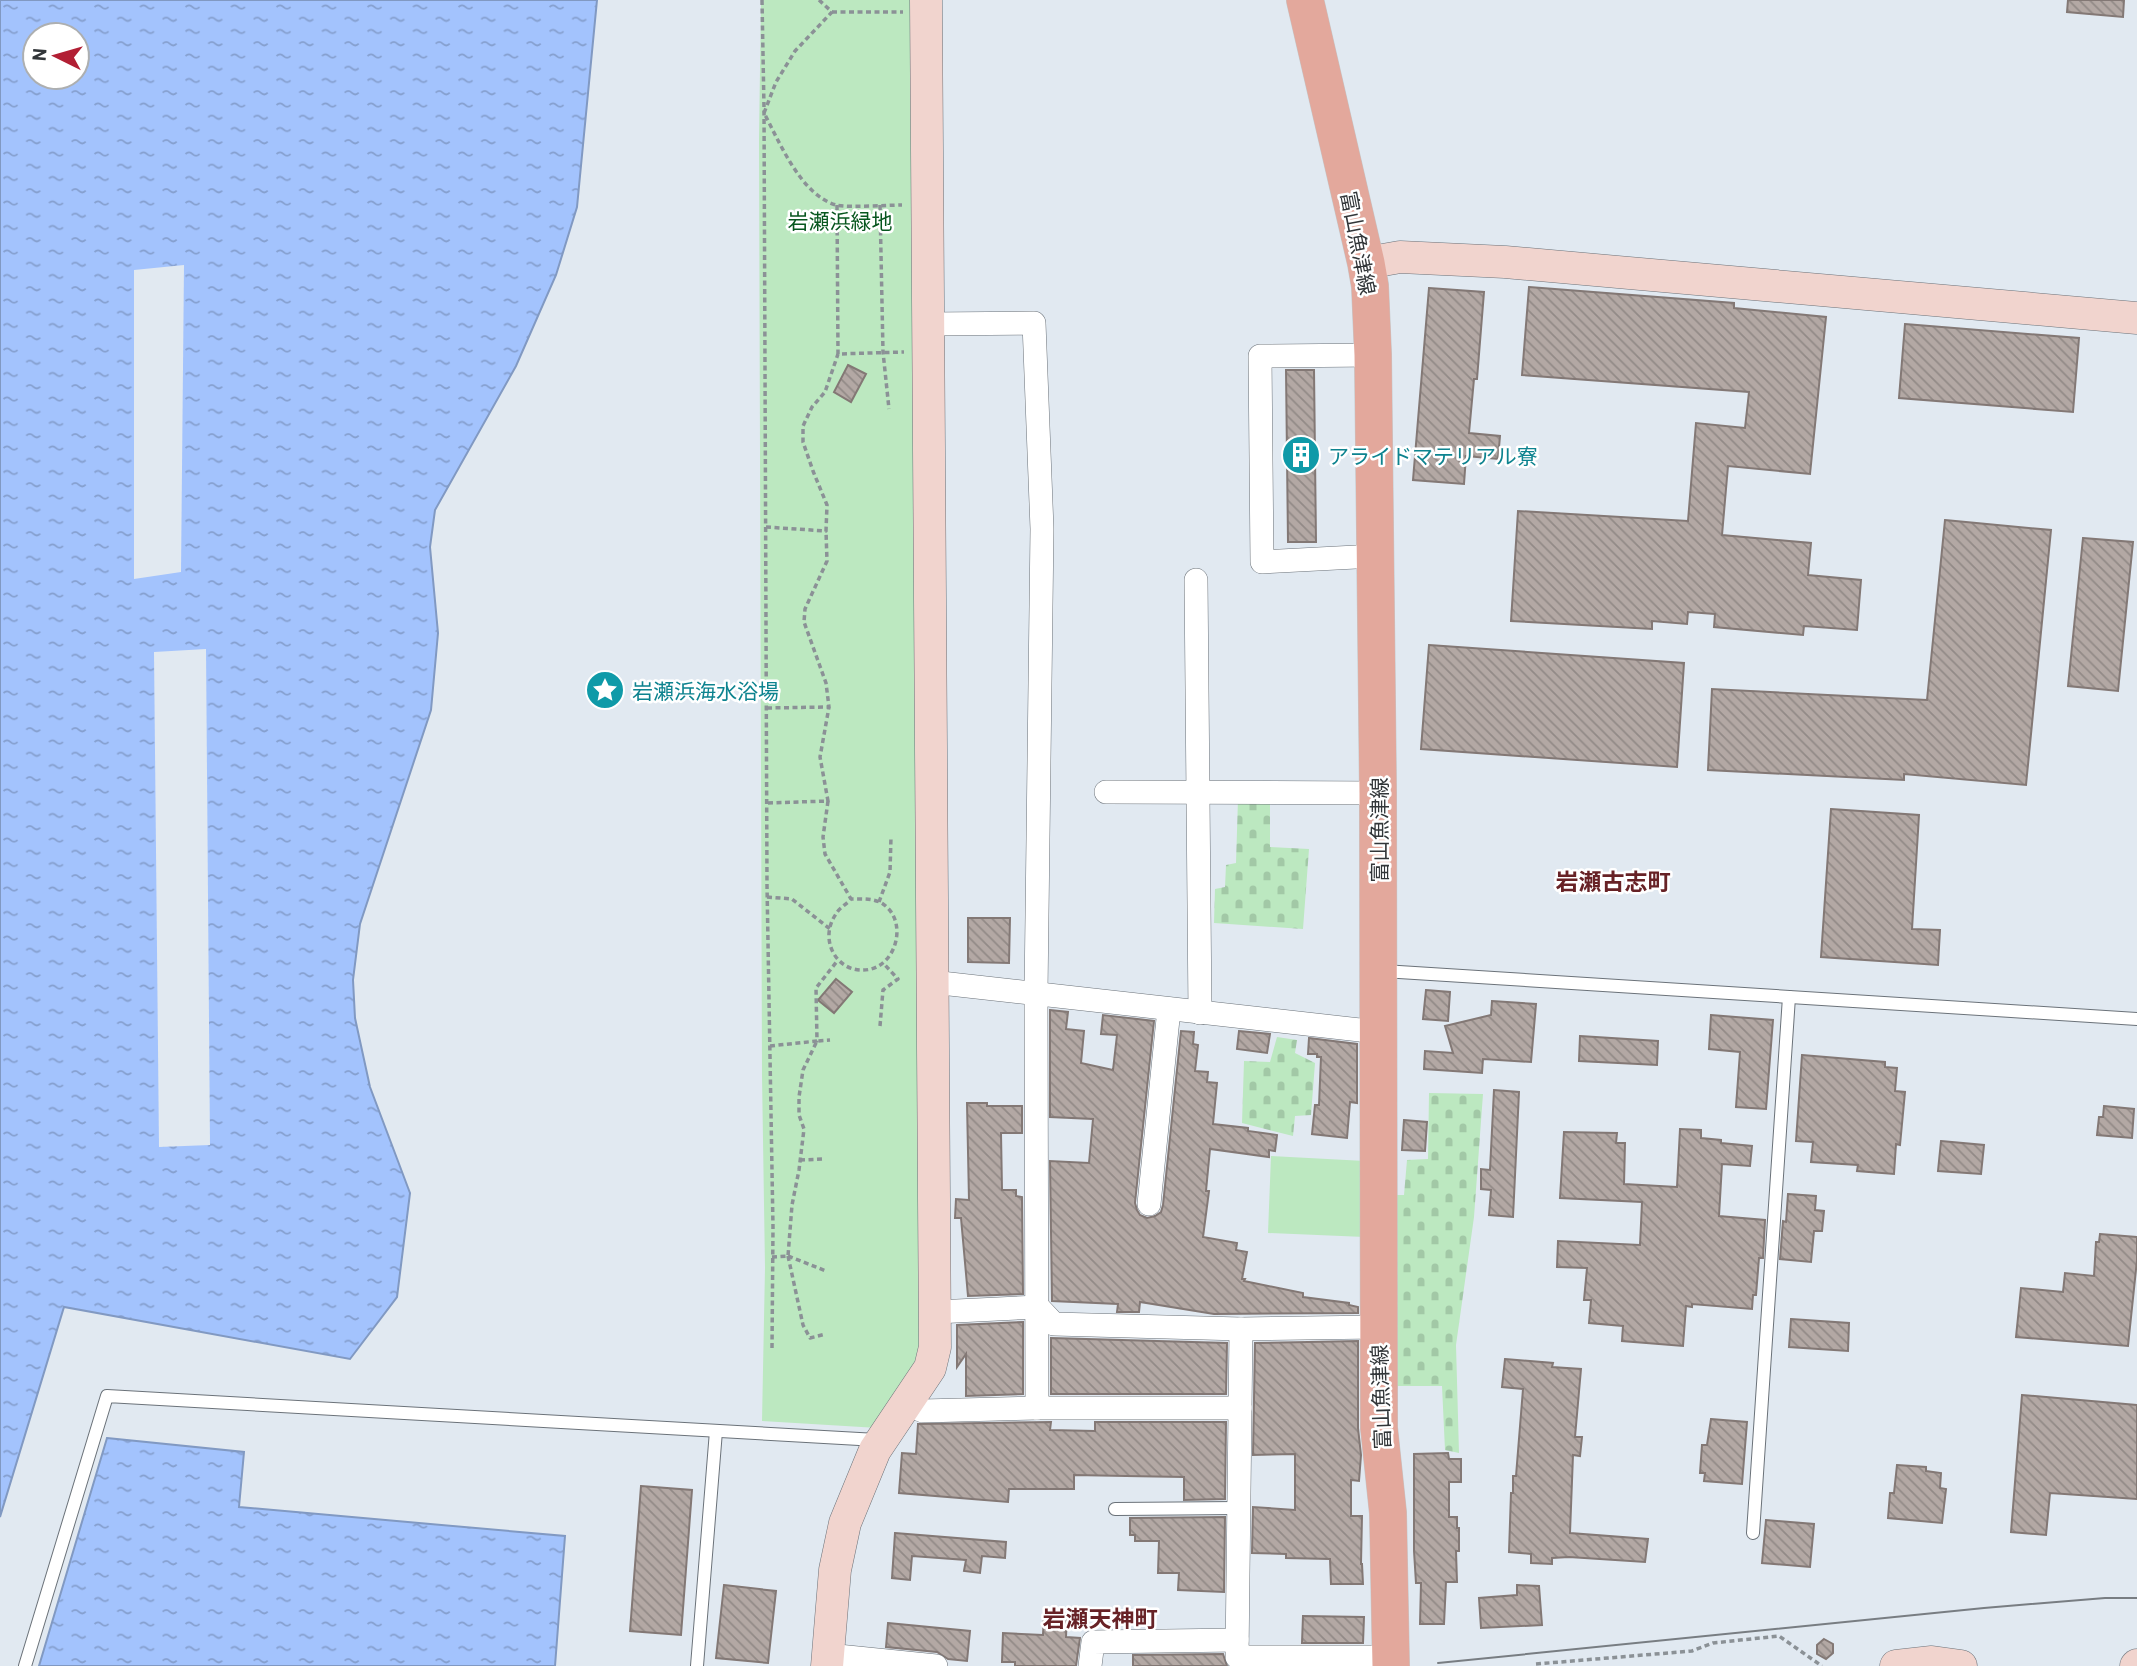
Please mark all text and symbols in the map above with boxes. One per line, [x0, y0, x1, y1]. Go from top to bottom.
north arrow [21, 21, 91, 91]
text: N [27, 47, 51, 62]
street label: 富山魚津線 [1337, 189, 1381, 297]
park label: 岩瀬浜緑地 [788, 208, 893, 233]
building icon: アライドマテリアル寮 [1280, 434, 1322, 476]
place label: アライドマテリアル寮 [1328, 443, 1538, 468]
place icon: 岩瀬浜海水浴場 [584, 669, 626, 711]
place label: 岩瀬浜海水浴場 [632, 678, 779, 703]
street label: 富山魚津線 [1366, 778, 1391, 883]
district label: 岩瀬古志町 [1556, 867, 1671, 895]
street label: 富山魚津線 [1366, 1344, 1394, 1450]
district label: 岩瀬天神町 [1043, 1604, 1158, 1632]

